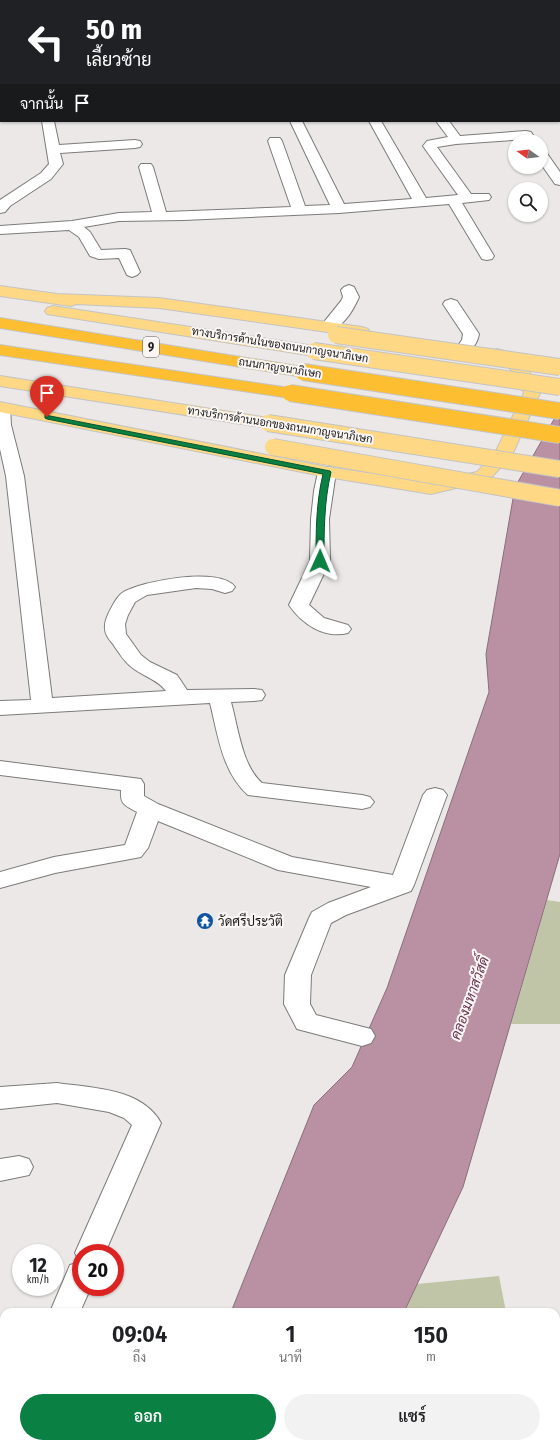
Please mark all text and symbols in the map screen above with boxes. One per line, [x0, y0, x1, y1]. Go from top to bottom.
text: 50 m [86, 13, 142, 46]
icon: left [20, 16, 72, 68]
text: เลี้ยวซ้าย [86, 49, 152, 71]
icon: arrive [71, 92, 93, 114]
text: จากนั้น [20, 95, 63, 113]
north arrow [508, 134, 548, 174]
map controls [508, 134, 548, 222]
button: search [508, 182, 548, 222]
street label: ทางบริการด้านในของถนนกาญจนาภิเษก [191, 323, 370, 365]
road number: 9 [143, 337, 159, 357]
street label: ถนนกาญจนาภิเษก [238, 355, 322, 381]
pin [30, 376, 64, 417]
icon: arrive [36, 382, 58, 404]
street label: ทางบริการด้านนอกของถนนกาญจนาภิเษก [187, 403, 374, 446]
position arrow [299, 540, 341, 582]
temple icon: วัดศรีประวัติ [195, 911, 215, 931]
place label: วัดศรีประวัติ [218, 912, 283, 929]
water label: คลองมหาสวัสดิ์ [443, 950, 494, 1042]
speed limit sign: 20 [72, 1244, 124, 1296]
text: 12 [29, 1253, 47, 1277]
text: km/h [27, 1274, 49, 1286]
text: 09:04 [112, 1320, 167, 1348]
text: 1 [285, 1320, 295, 1348]
text: 150 [414, 1321, 448, 1349]
text: m [426, 1349, 436, 1364]
text: ถึง [133, 1350, 146, 1365]
text: นาที [279, 1350, 302, 1365]
button: ออก [20, 1394, 276, 1440]
button: แชร์ [284, 1394, 540, 1440]

